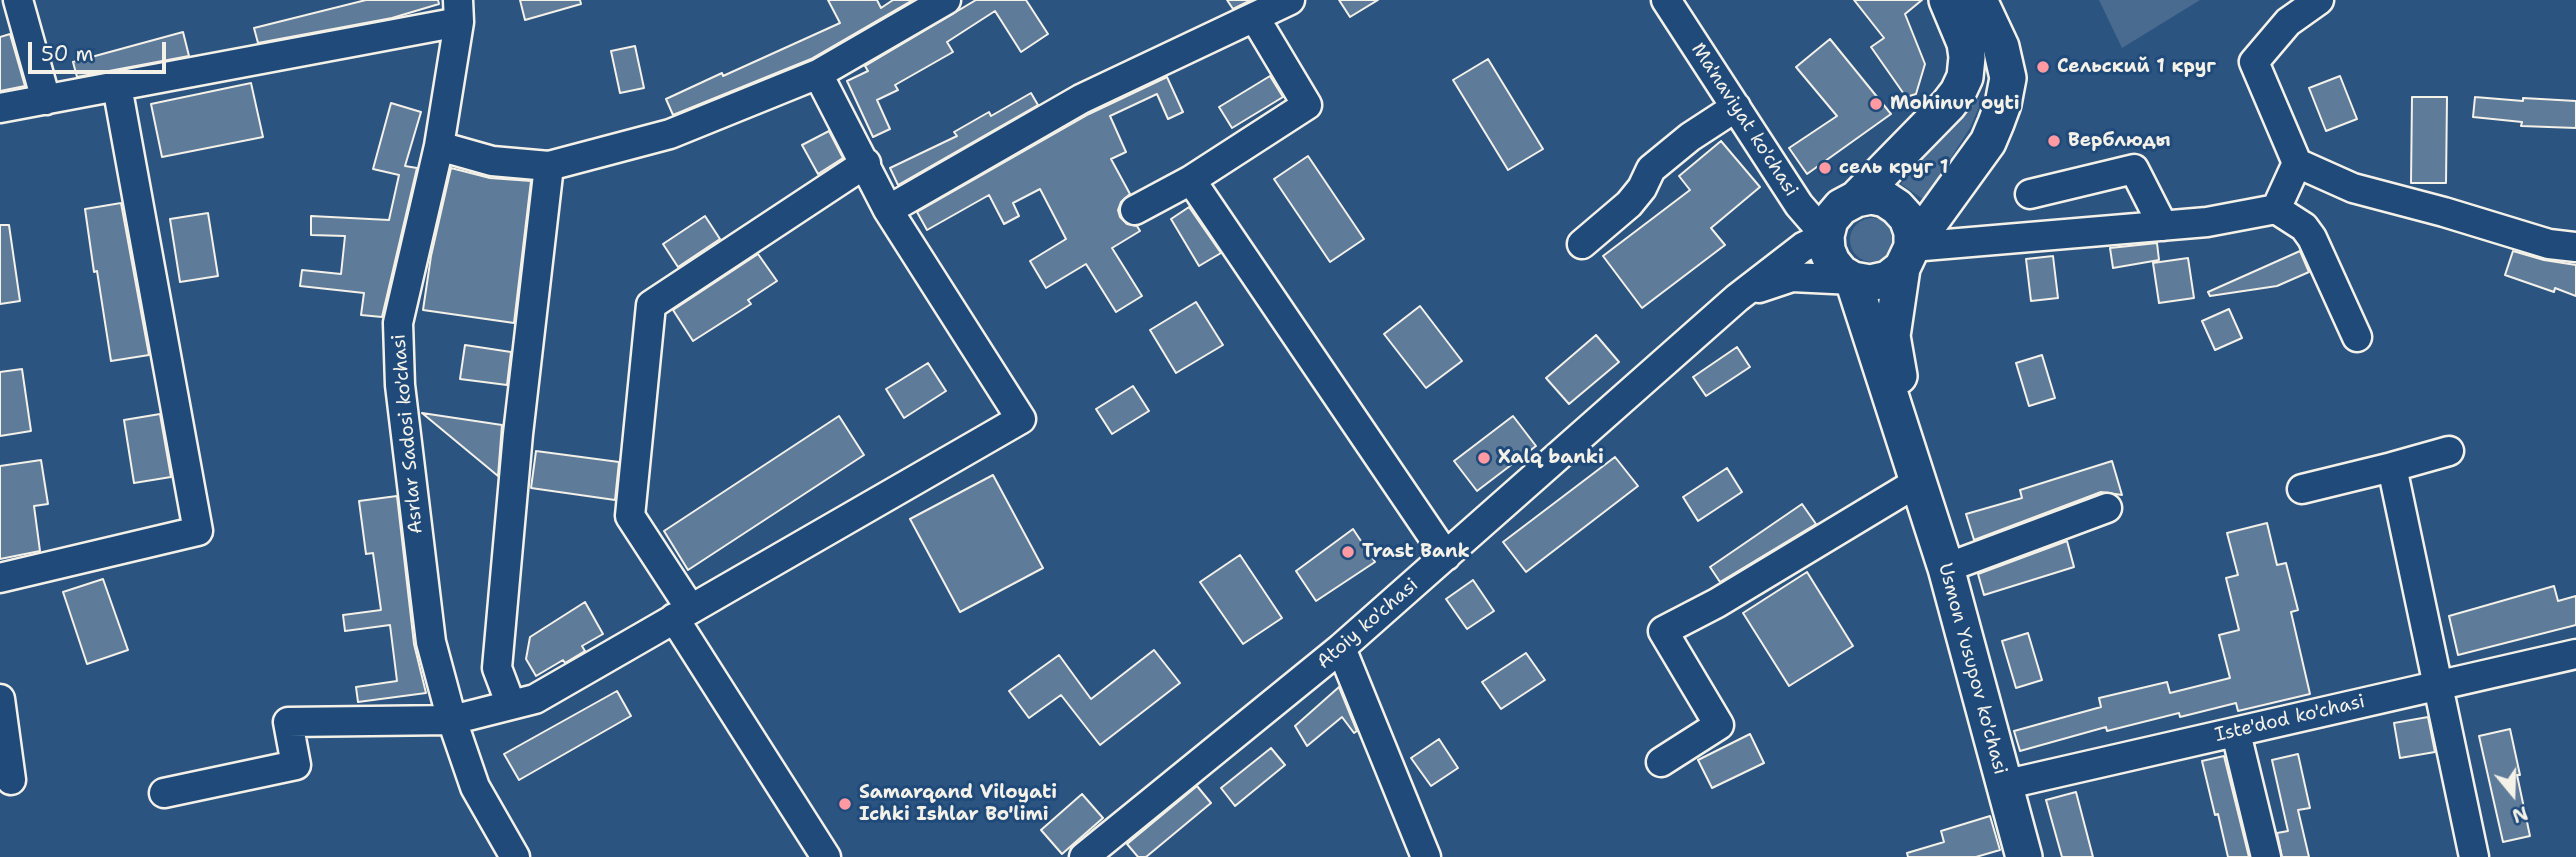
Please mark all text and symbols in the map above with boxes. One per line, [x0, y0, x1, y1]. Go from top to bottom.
scale bar [32, 28, 170, 72]
street label: Ma'naviyat ko'chasi [1686, 39, 1802, 201]
text: 50 m [41, 40, 94, 68]
place label: Сельский 1 круг [2057, 56, 2216, 78]
marker: Сельский 1 круг [2035, 59, 2051, 75]
place label: Mohinur oyti [1890, 93, 2020, 115]
marker: Mohinur oyti [1868, 96, 1884, 112]
place label: Верблюды [2068, 130, 2170, 152]
marker: Верблюды [2046, 133, 2062, 149]
place label: сель круг 1 [1839, 157, 1949, 179]
marker: сель круг 1 [1817, 160, 1833, 176]
street label: Asrlar Sadosi ko'chasi [388, 333, 428, 535]
place label: Xalq banki [1498, 447, 1604, 469]
marker: Xalq banki [1476, 450, 1492, 466]
place label: Trast Bank [1362, 541, 1470, 563]
marker: Trast Bank [1340, 544, 1356, 560]
street label: Usmon Yusupov ko'chasi [1933, 561, 2011, 777]
street label: Atoiy ko'chasi [1313, 574, 1423, 674]
street label: Iste'dod ko'chasi [2213, 691, 2367, 747]
north arrow [2478, 759, 2548, 829]
place label: Samarqand Viloyati Ichki Ishlar Bo'limi [859, 782, 1057, 826]
marker: Samarqand Viloyati Ichki Ishlar Bo'limi [837, 796, 853, 812]
text: N [2509, 800, 2531, 829]

